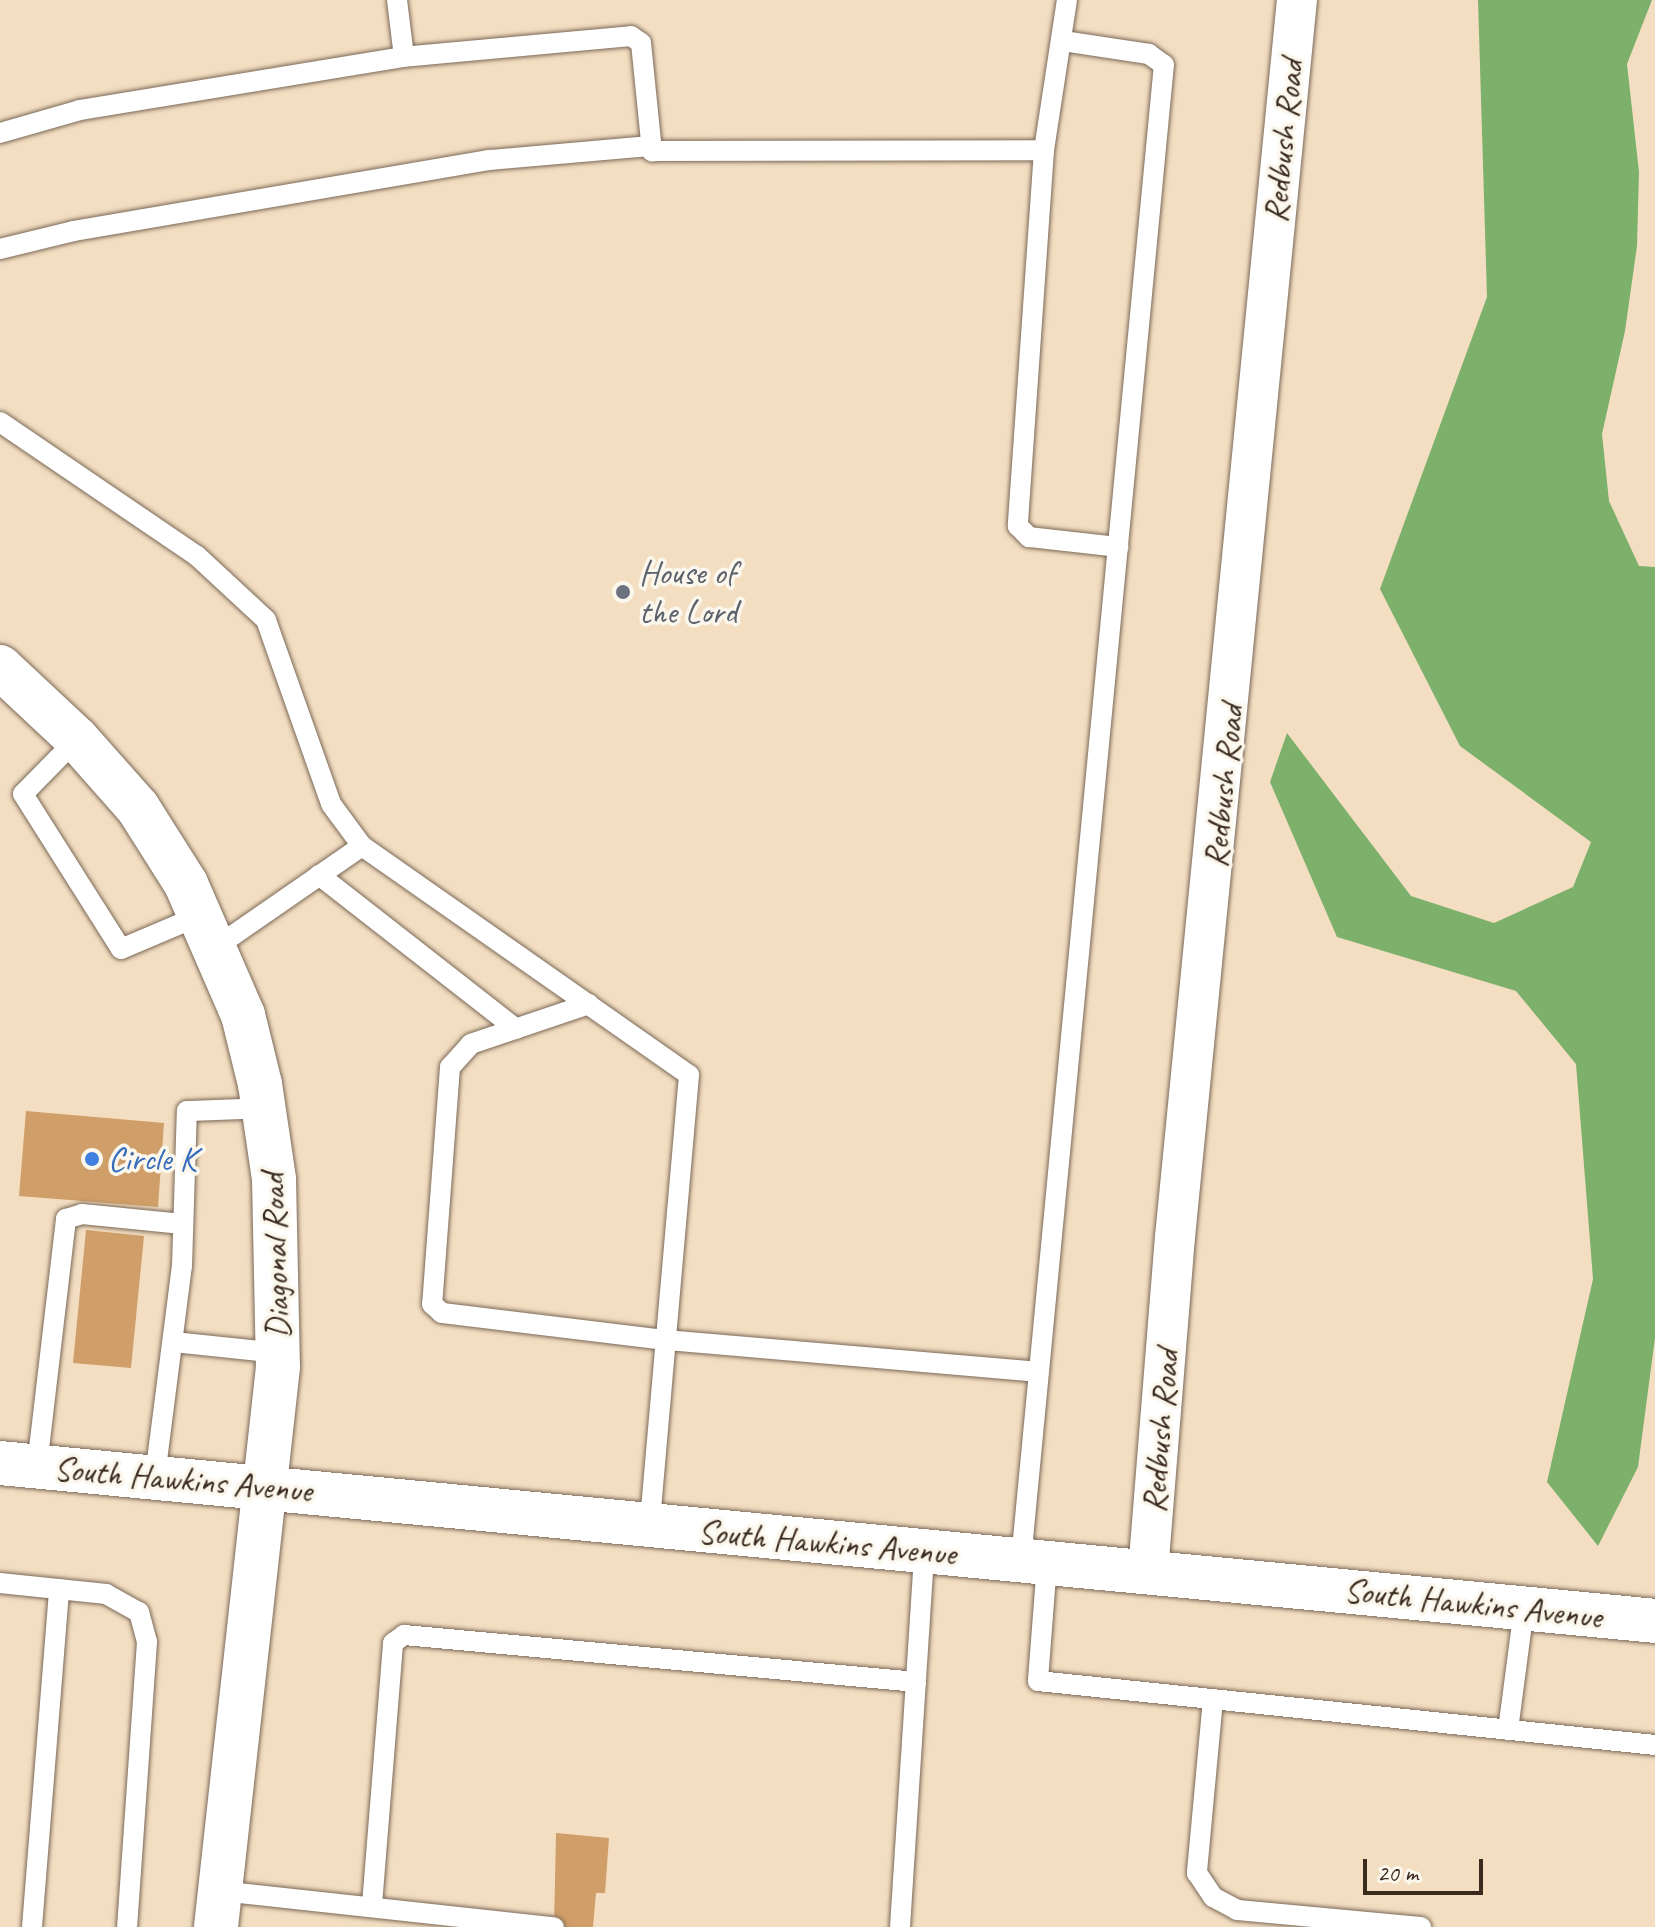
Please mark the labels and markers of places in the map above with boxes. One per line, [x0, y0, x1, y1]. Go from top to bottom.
place label: House of the Lord [639, 552, 737, 632]
marker: House of the Lord [614, 583, 632, 601]
place label: Circle K [108, 1139, 197, 1179]
marker: Circle K [83, 1150, 101, 1168]

